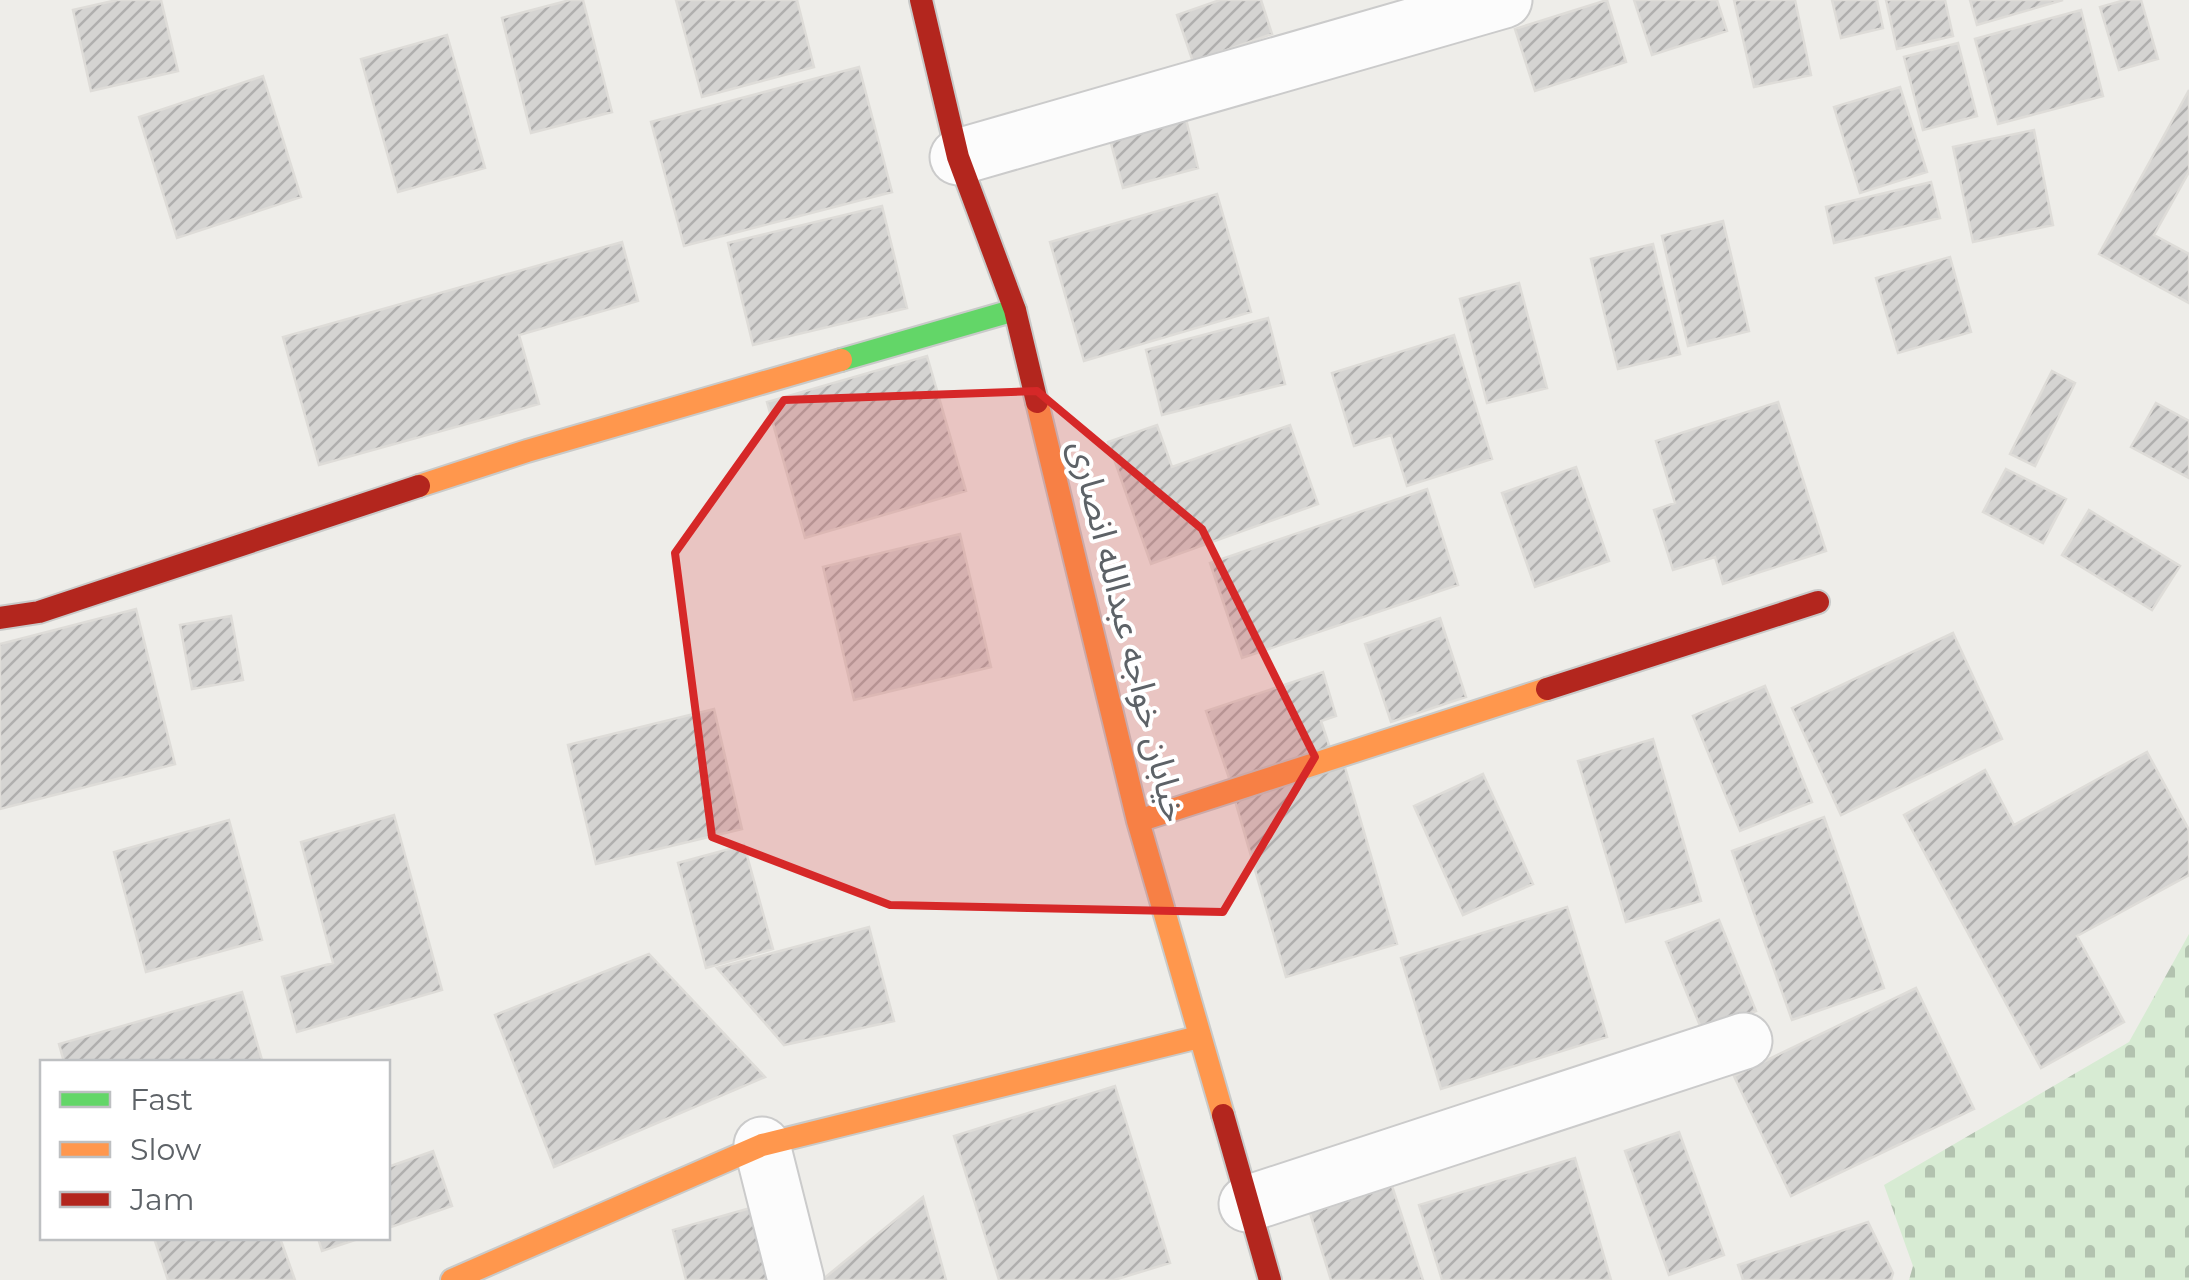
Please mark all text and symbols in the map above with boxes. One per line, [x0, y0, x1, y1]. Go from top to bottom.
street label: خیابان خواجه عبدالله انصاری [1061, 436, 1197, 826]
legend [40, 1060, 390, 1240]
text: Fast [130, 1081, 193, 1118]
text: Slow [130, 1131, 202, 1168]
text: Jam [129, 1181, 195, 1218]

